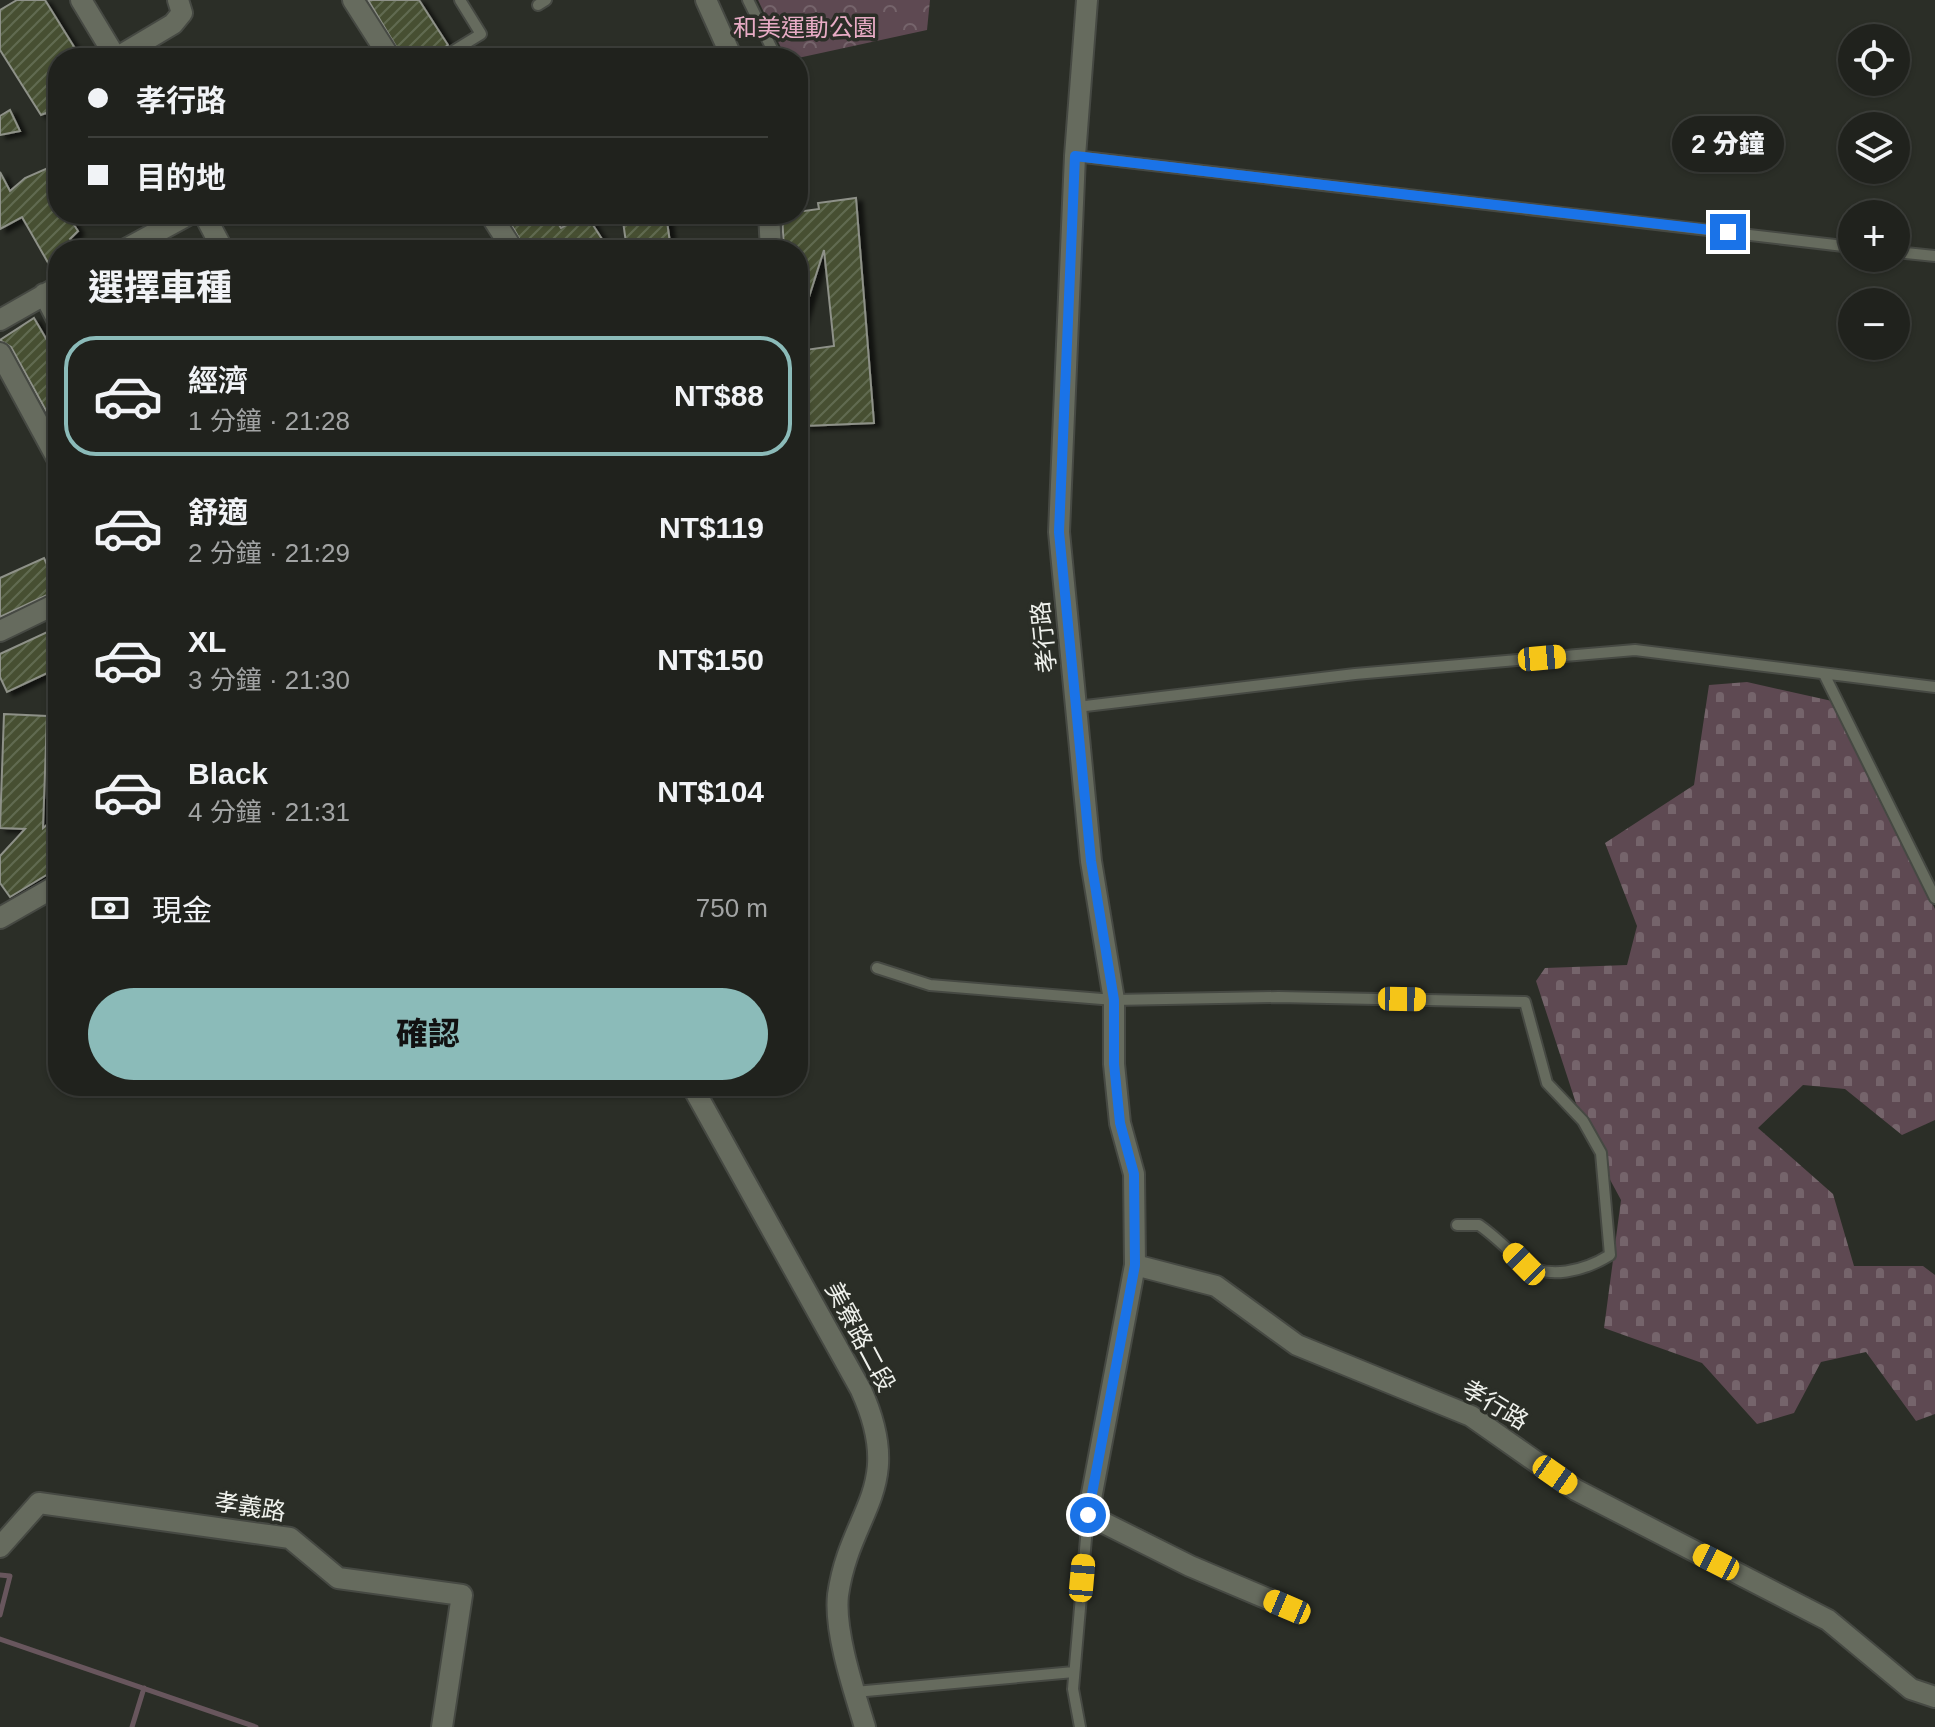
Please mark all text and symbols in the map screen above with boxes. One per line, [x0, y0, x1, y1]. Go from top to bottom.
park label: 和美運動公園 [733, 14, 877, 41]
map controls [1838, 24, 1910, 360]
button: locate [1838, 24, 1910, 96]
text: 孝行路 [136, 84, 226, 117]
button: layers [1838, 112, 1910, 184]
callout: 2 分鐘 [1672, 116, 1784, 172]
text: 2 分鐘 [1691, 129, 1765, 159]
text: 目的地 [136, 161, 226, 194]
button: + [1838, 200, 1910, 272]
route end [1710, 214, 1746, 250]
text: 選擇車種 [88, 267, 232, 308]
button: − [1838, 288, 1910, 360]
icon: car [92, 360, 164, 432]
text: 經濟 [188, 364, 248, 397]
text: NT$88 [674, 379, 764, 412]
text: 1 分鐘 · 21:28 [188, 406, 350, 436]
icon: car [92, 492, 164, 564]
text: 舒適 [188, 496, 248, 529]
text: NT$119 [659, 511, 764, 544]
text: 2 分鐘 · 21:29 [188, 538, 350, 568]
street label: 孝行路 [1026, 600, 1061, 674]
icon: car [92, 624, 164, 696]
text: XL [188, 625, 226, 658]
text: NT$150 [657, 643, 764, 676]
car [1517, 644, 1567, 672]
text: 3 分鐘 · 21:30 [188, 665, 350, 695]
icon: car [92, 756, 164, 828]
text: Black [188, 757, 268, 790]
text: NT$104 [657, 775, 764, 808]
text: 4 分鐘 · 21:31 [188, 797, 350, 827]
icon: cash [88, 886, 132, 930]
text: 750 m [696, 893, 768, 923]
text: 現金 [152, 894, 212, 927]
car [1378, 987, 1426, 1011]
button: 確認 [88, 988, 768, 1080]
car [1499, 1239, 1549, 1289]
street label: 美寮路二段 [820, 1277, 901, 1396]
street label: 孝行路 [1457, 1374, 1533, 1435]
car [1528, 1451, 1582, 1499]
street label: 孝義路 [212, 1488, 288, 1525]
route start [1070, 1497, 1106, 1533]
car [1689, 1540, 1743, 1584]
car [1068, 1553, 1096, 1603]
car [1260, 1587, 1314, 1627]

